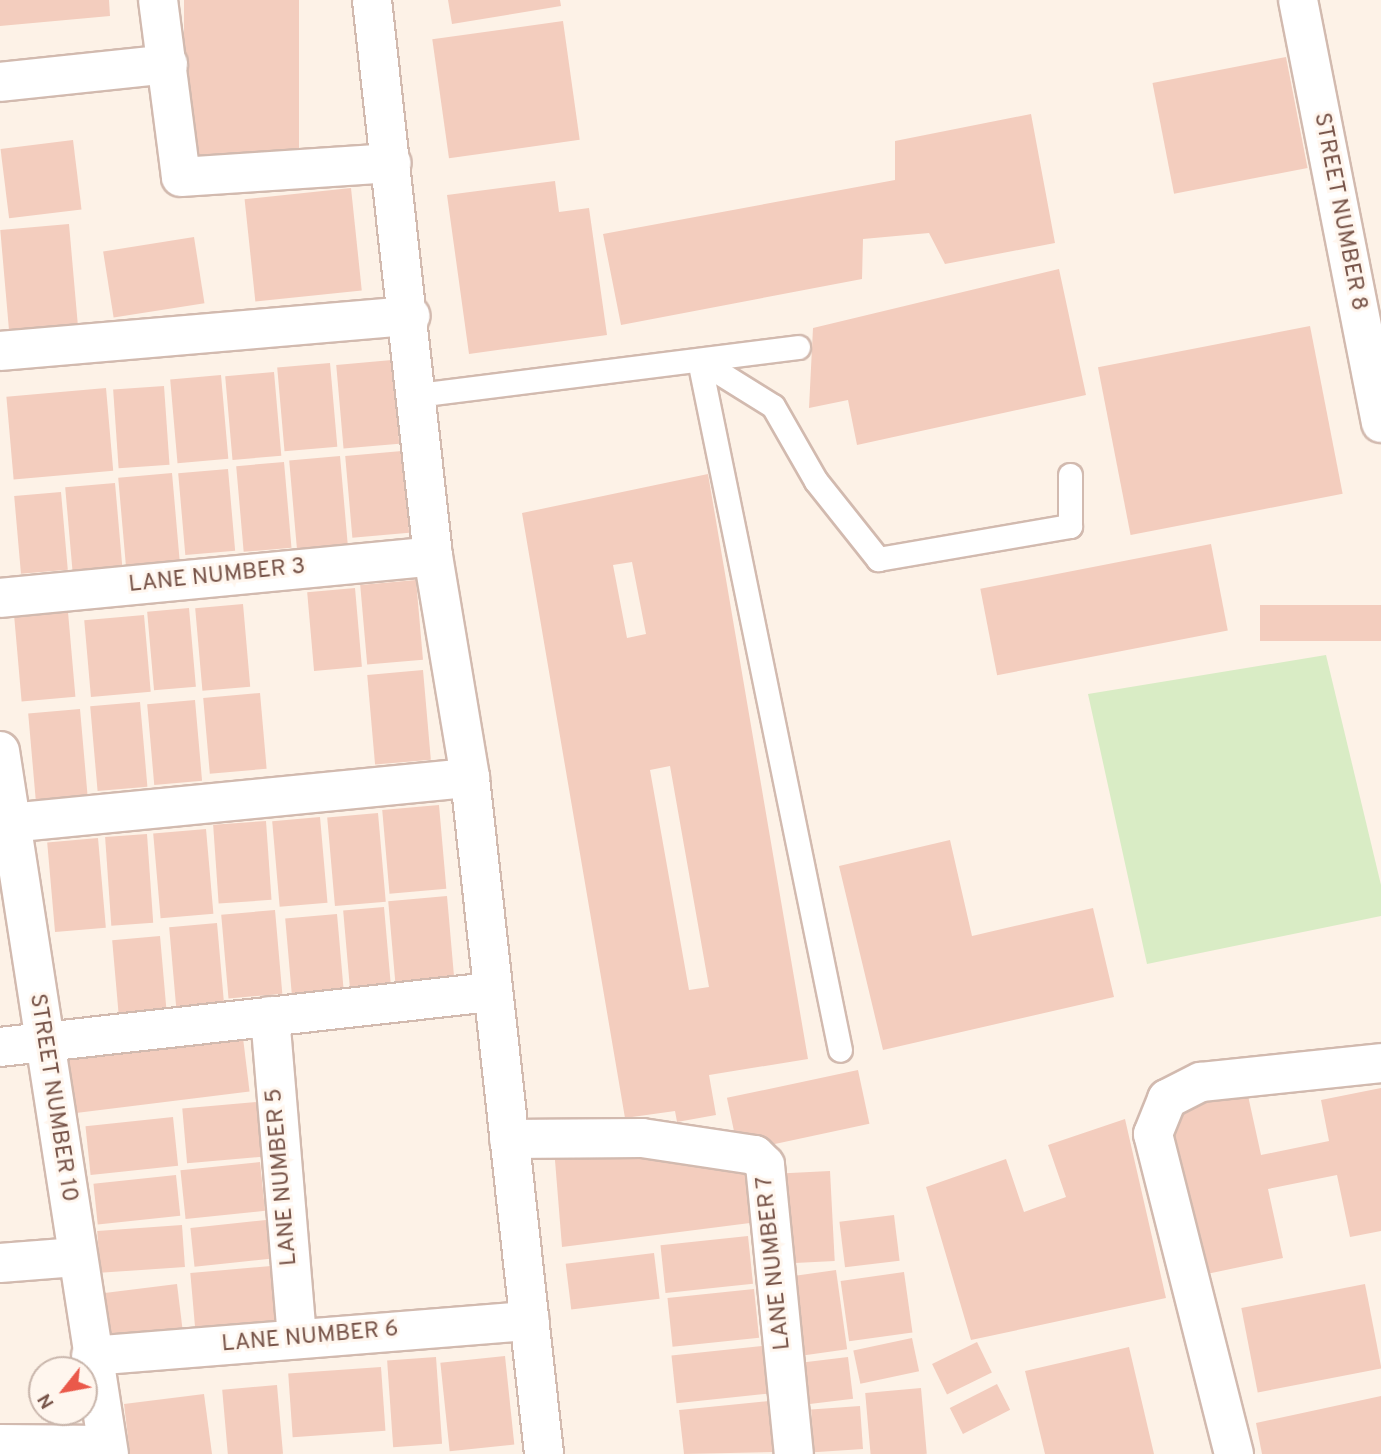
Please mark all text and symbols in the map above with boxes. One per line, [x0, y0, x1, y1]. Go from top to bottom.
street label: STREET NUMBER 8 [1306, 110, 1372, 314]
street label: LANE NUMBER 3 [127, 554, 307, 600]
street label: STREET NUMBER 10 [22, 991, 82, 1205]
street label: LANE NUMBER 5 [261, 1087, 305, 1267]
street label: LANE NUMBER 7 [752, 1174, 798, 1352]
street label: LANE NUMBER 6 [220, 1317, 400, 1359]
north arrow [28, 1356, 98, 1426]
text: N [33, 1389, 61, 1413]

